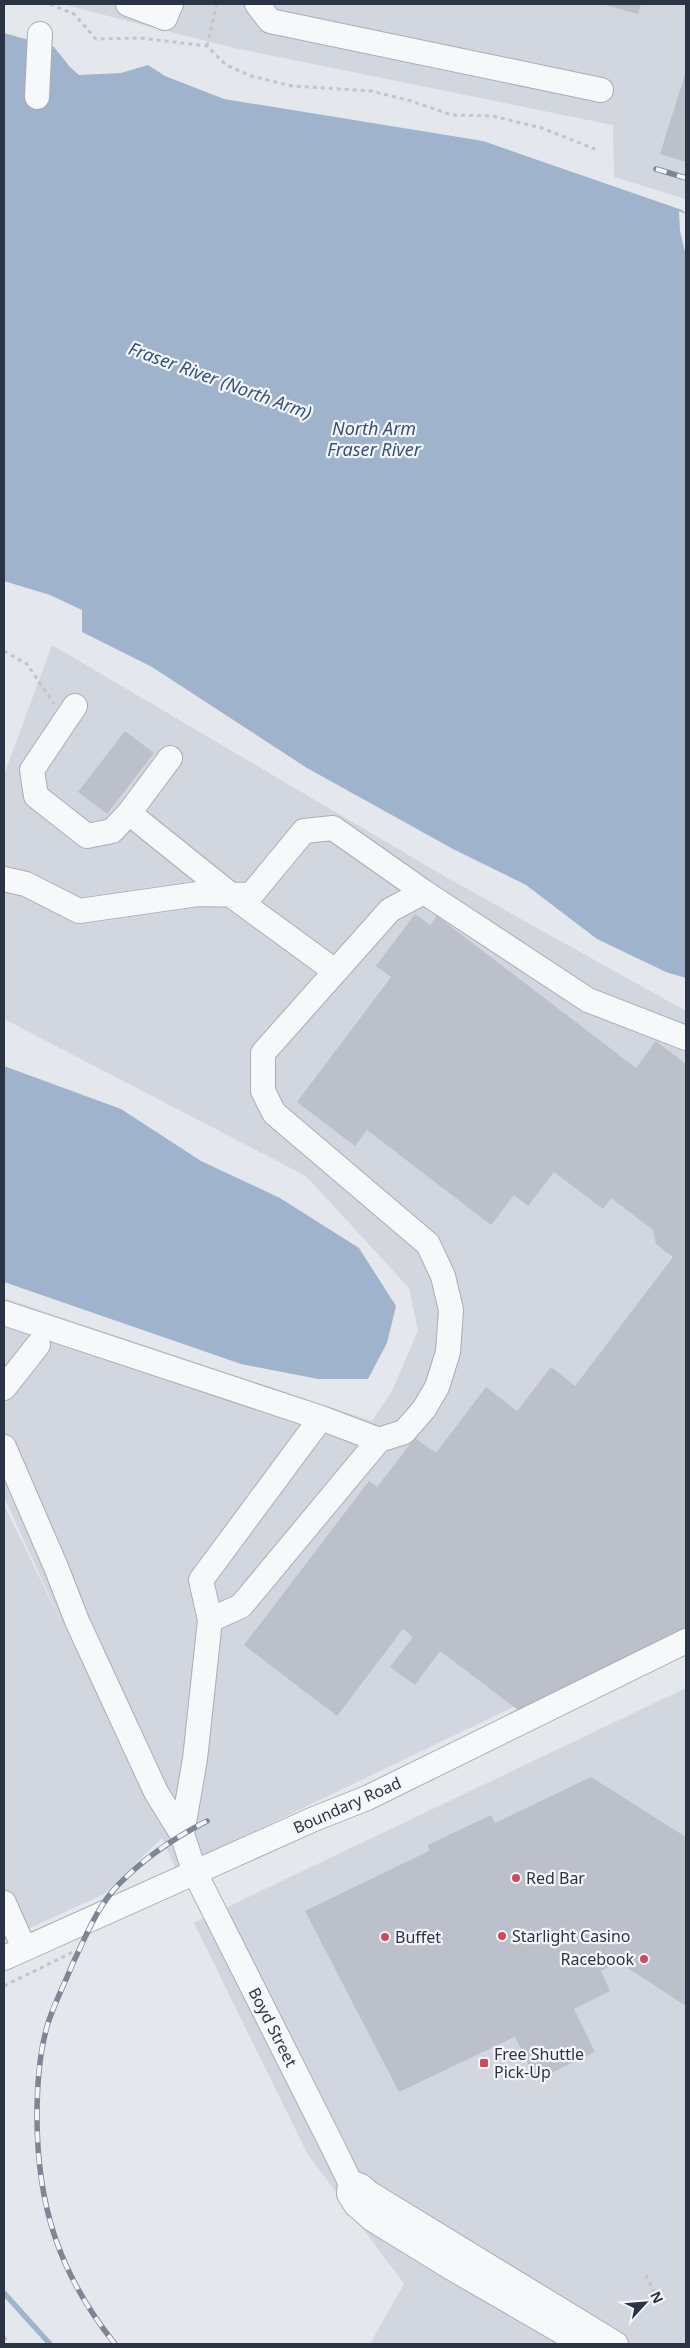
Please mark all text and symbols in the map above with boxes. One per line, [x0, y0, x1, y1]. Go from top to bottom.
water label: Fraser River (North Arm) [126, 336, 315, 424]
water label: North Arm Fraser River [327, 416, 422, 461]
street label: Boundary Road [290, 1771, 404, 1839]
place label: Red Bar [526, 1867, 585, 1889]
marker: Red Bar [510, 1872, 522, 1884]
place label: Starlight Casino [512, 1925, 631, 1947]
place label: Buffet [395, 1926, 441, 1948]
marker: Starlight Casino [496, 1930, 508, 1942]
marker: Buffet [379, 1931, 391, 1943]
place label: Racebook [561, 1948, 634, 1970]
marker: Racebook [638, 1953, 650, 1965]
street label: Boyd Street [244, 1983, 303, 2071]
place label: Free Shuttle Pick-Up [494, 2043, 584, 2083]
marker: Free Shuttle Pick-Up [478, 2057, 490, 2069]
north arrow [620, 2278, 670, 2328]
text: N [646, 2288, 668, 2306]

